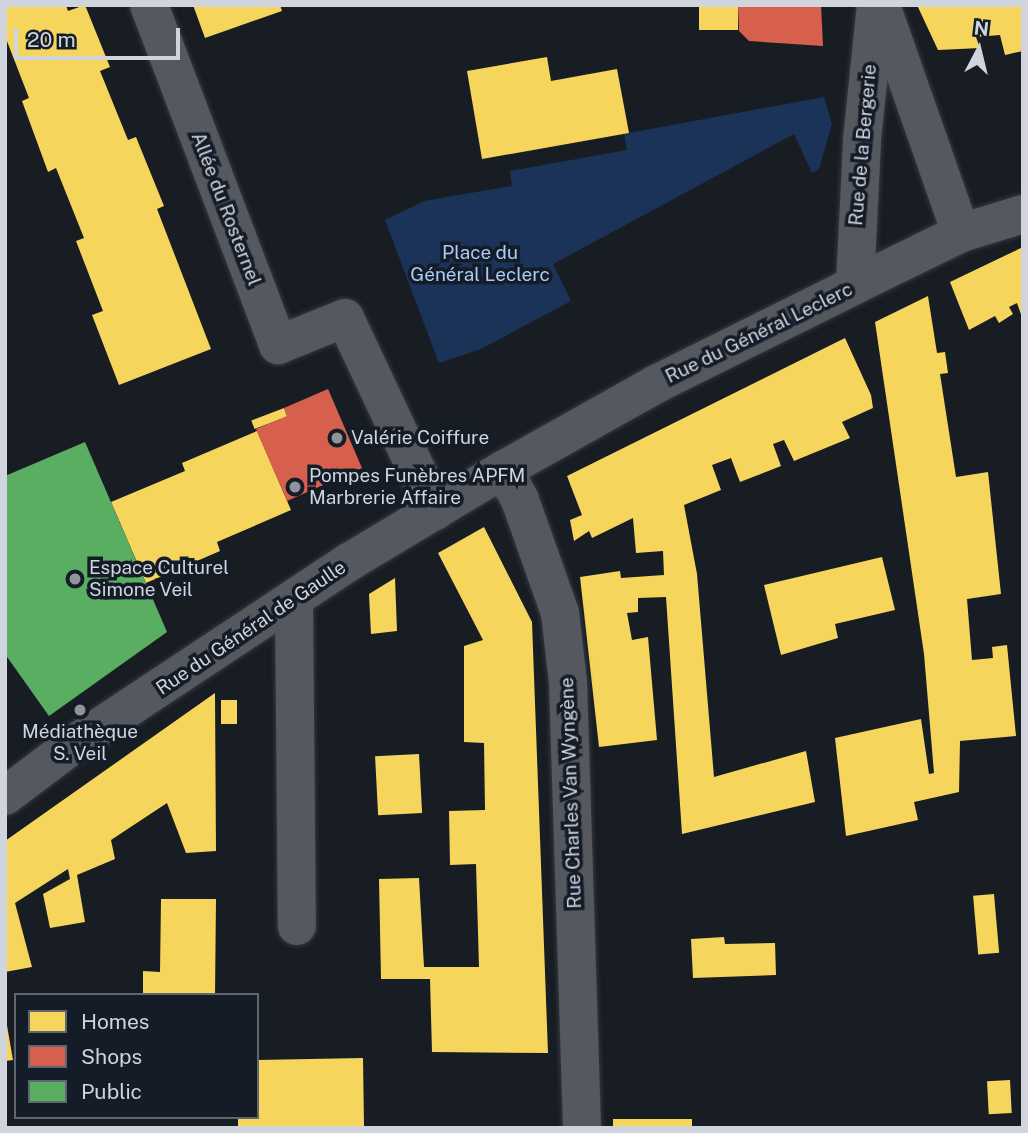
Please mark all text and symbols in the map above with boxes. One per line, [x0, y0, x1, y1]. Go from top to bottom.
scale bar [18, 14, 184, 58]
north arrow [944, 14, 1014, 84]
text: N [973, 16, 990, 40]
text: 20 m [27, 27, 76, 52]
street label: Rue de la Bergerie [845, 63, 881, 227]
street label: Allée du Rosternel [186, 129, 266, 289]
park label: Place du Général Leclerc [410, 242, 550, 286]
street label: Rue du Général Leclerc [662, 278, 856, 388]
place label: Valérie Coiffure [351, 427, 489, 449]
marker: Valérie Coiffure [329, 430, 345, 446]
place label: Pompes Funèbres APFM Marbrerie Affaire [309, 465, 526, 509]
marker: Pompes Funèbres APFM Marbrerie Affaire [287, 479, 303, 495]
street label: Rue du Général de Gaulle [152, 556, 350, 700]
place label: Espace Culturel Simone Veil [89, 557, 229, 601]
marker: Espace Culturel Simone Veil [67, 571, 83, 587]
street label: Rue Charles Van Wyngène [556, 676, 586, 910]
marker: Médiathèque S. Veil [72, 702, 88, 718]
place label: Médiathèque S. Veil [22, 721, 138, 765]
legend [14, 993, 259, 1119]
text: Homes [81, 1009, 149, 1034]
text: Shops [81, 1044, 142, 1069]
text: Public [81, 1079, 142, 1104]

